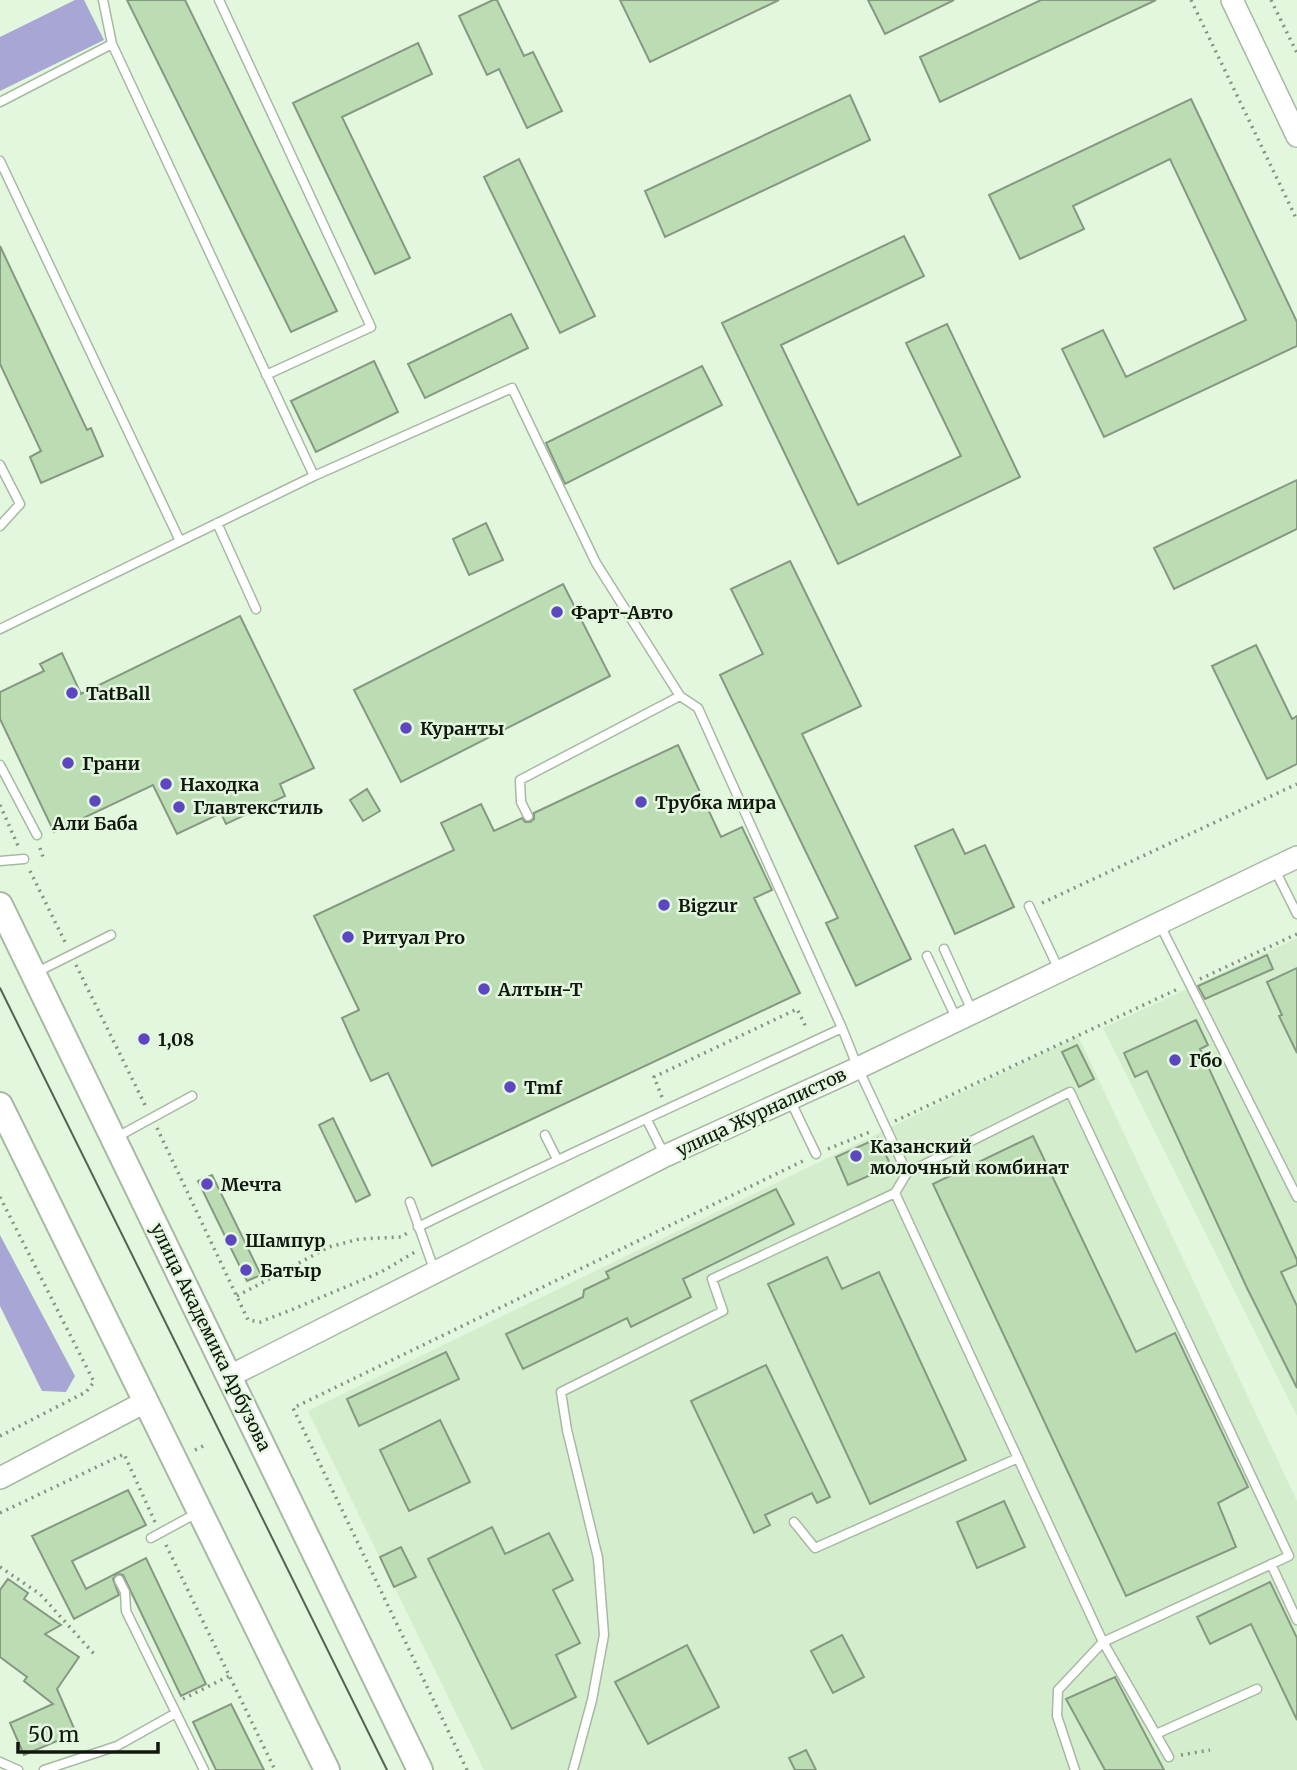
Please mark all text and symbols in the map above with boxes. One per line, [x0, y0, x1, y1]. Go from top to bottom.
place label: Фарт-Авто [571, 601, 673, 624]
marker: Фарт-Авто [549, 604, 565, 620]
place label: TatBall [86, 682, 150, 705]
marker: TatBall [64, 685, 80, 701]
place label: Куранты [420, 717, 504, 740]
marker: Куранты [398, 720, 414, 736]
place label: Грани [82, 752, 140, 775]
marker: Грани [60, 755, 76, 771]
place label: Находка [180, 773, 259, 796]
marker: Находка [158, 776, 174, 792]
place label: Трубка мира [655, 791, 776, 814]
marker: Али Баба [87, 793, 103, 809]
marker: Трубка мира [633, 794, 649, 810]
place label: Главтекстиль [193, 796, 323, 819]
marker: Главтекстиль [171, 799, 187, 815]
place label: Али Баба [51, 812, 138, 835]
place label: Bigzur [678, 894, 738, 917]
marker: Bigzur [656, 897, 672, 913]
place label: Ритуал Pro [362, 926, 465, 949]
marker: Ритуал Pro [340, 929, 356, 945]
place label: Алтын-Т [497, 978, 583, 1001]
marker: Алтын-Т [476, 981, 492, 997]
place label: 1,08 [158, 1028, 194, 1051]
marker: 1,08 [136, 1031, 152, 1047]
place label: Гбо [1189, 1049, 1223, 1072]
marker: Гбо [1167, 1052, 1183, 1068]
street label: улица Журналистов [672, 1062, 850, 1162]
place label: Tmf [524, 1076, 563, 1099]
marker: Tmf [502, 1079, 518, 1095]
place label: Казанский молочный комбинат [870, 1135, 1069, 1179]
marker: Казанский молочный комбинат [848, 1148, 864, 1164]
place label: Мечта [221, 1173, 282, 1196]
marker: Мечта [199, 1176, 215, 1192]
street label: улица Академика Арбузова [146, 1219, 277, 1455]
place label: Шампур [245, 1229, 325, 1252]
marker: Шампур [223, 1232, 239, 1248]
place label: Батыр [260, 1259, 321, 1282]
marker: Батыр [238, 1262, 254, 1278]
scale bar [18, 1710, 158, 1754]
text: 50 m [28, 1721, 79, 1748]

